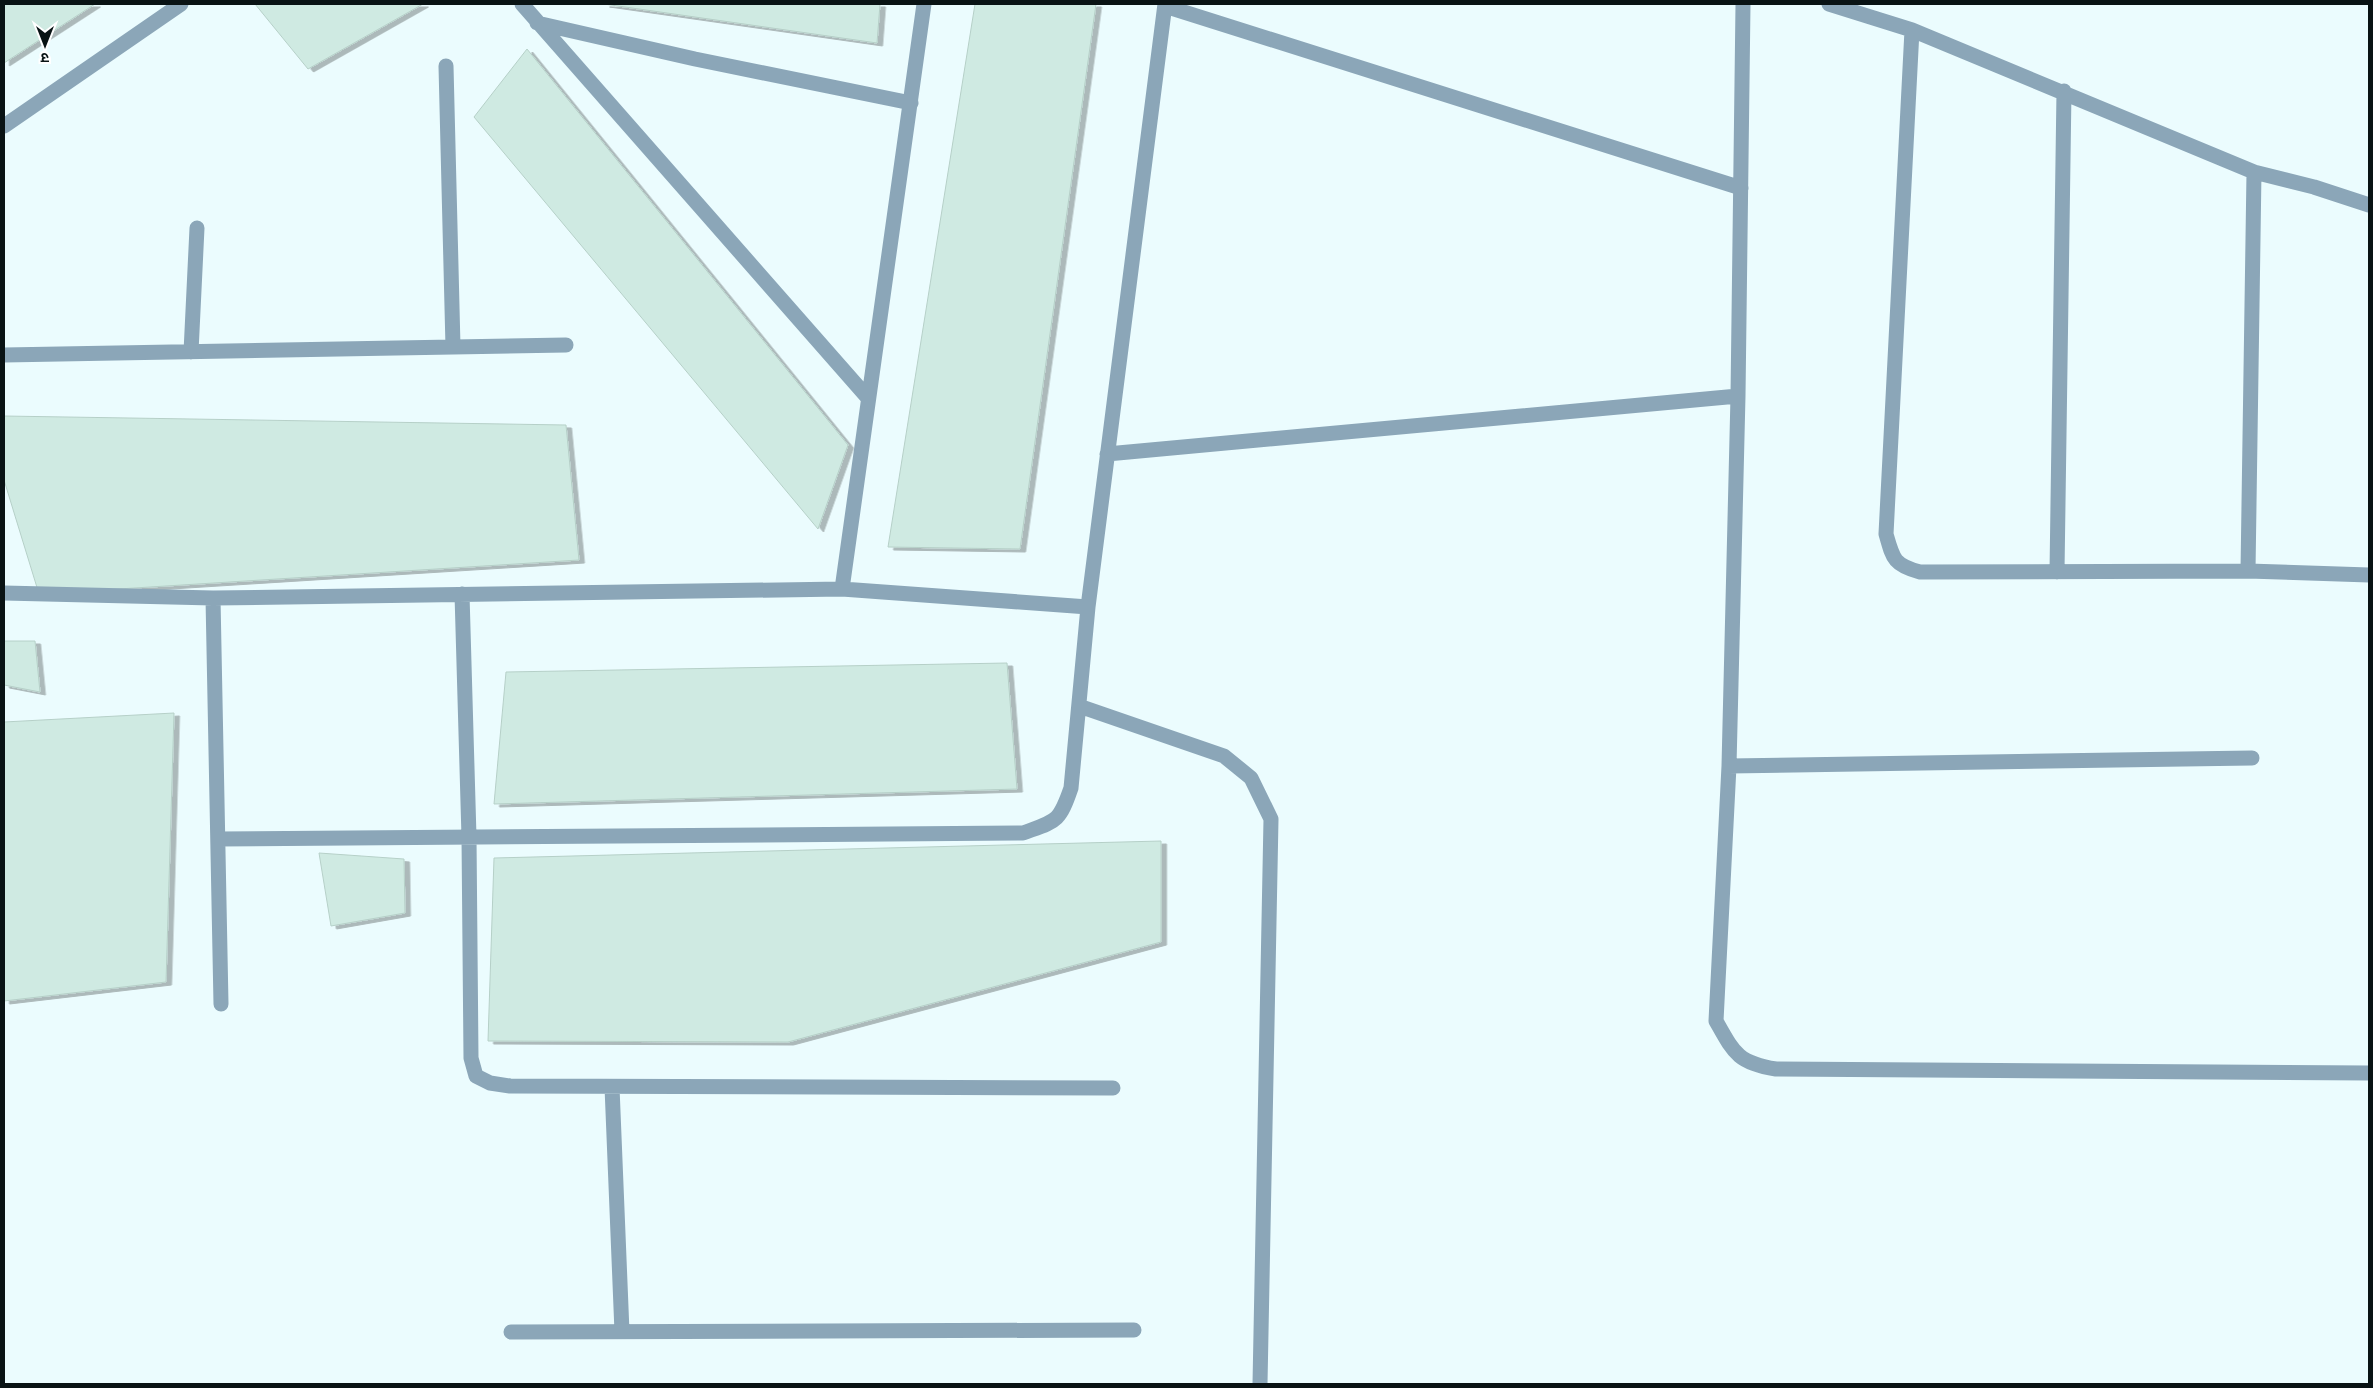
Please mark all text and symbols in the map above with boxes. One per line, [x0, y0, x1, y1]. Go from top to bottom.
north arrow [20, 20, 70, 70]
text: उ [40, 49, 49, 67]

